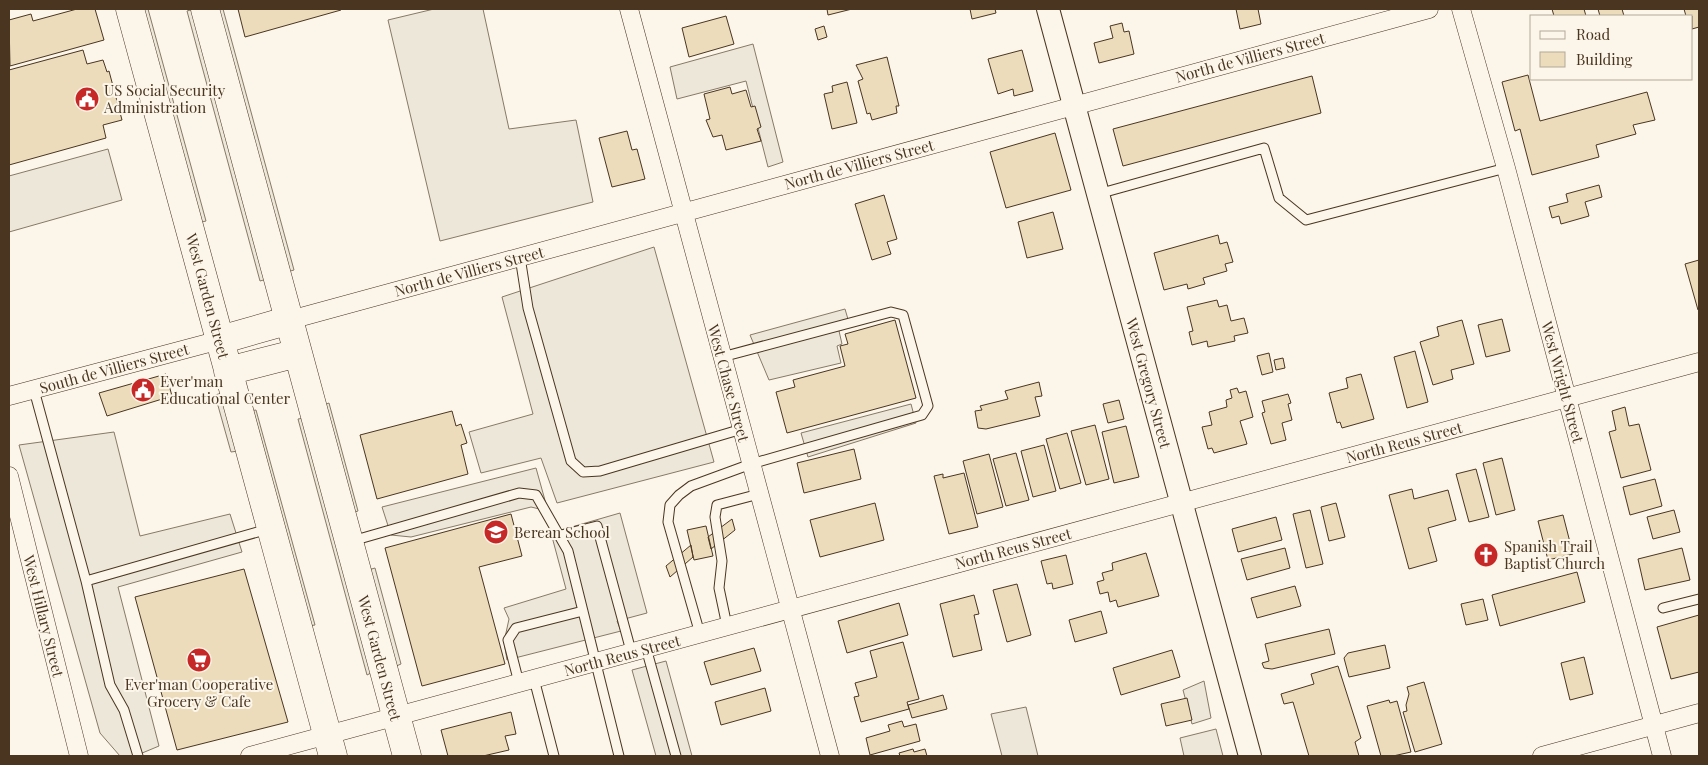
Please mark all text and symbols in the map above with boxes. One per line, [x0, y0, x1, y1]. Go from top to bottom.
legend [1530, 15, 1693, 80]
text: Road [1576, 24, 1610, 44]
street label: North de Villiers Street [1173, 27, 1328, 87]
text: Building [1576, 49, 1633, 69]
place label: US Social Security Administration [103, 80, 226, 117]
public building icon: US Social Security Administration [74, 86, 100, 112]
street label: North de Villiers Street [782, 134, 937, 194]
street label: West Garden Street [181, 230, 235, 362]
street label: North de Villiers Street [392, 241, 547, 301]
street label: West Gregory Street [1122, 315, 1176, 451]
street label: West Wright Street [1537, 318, 1589, 446]
street label: West Chase Street [703, 321, 754, 444]
street label: South de Villiers Street [37, 338, 192, 398]
place label: Ever'man Educational Center [160, 371, 290, 408]
public building icon: Ever'man Educational Center [130, 377, 156, 403]
street label: North Reus Street [1344, 417, 1465, 467]
school or university icon: Berean School [483, 519, 509, 545]
place label: Berean School [514, 522, 610, 542]
street label: North Reus Street [953, 523, 1074, 573]
place label: Spanish Trail Baptist Church [1504, 536, 1605, 573]
church icon: Spanish Trail Baptist Church [1473, 542, 1499, 568]
street label: West Hillary Street [19, 552, 69, 680]
street label: West Garden Street [353, 592, 407, 724]
street label: North Reus Street [562, 630, 683, 680]
supermarket icon: Ever'man Cooperative Grocery & Cafe [186, 647, 212, 673]
place label: Ever'man Cooperative Grocery & Cafe [125, 674, 273, 711]

